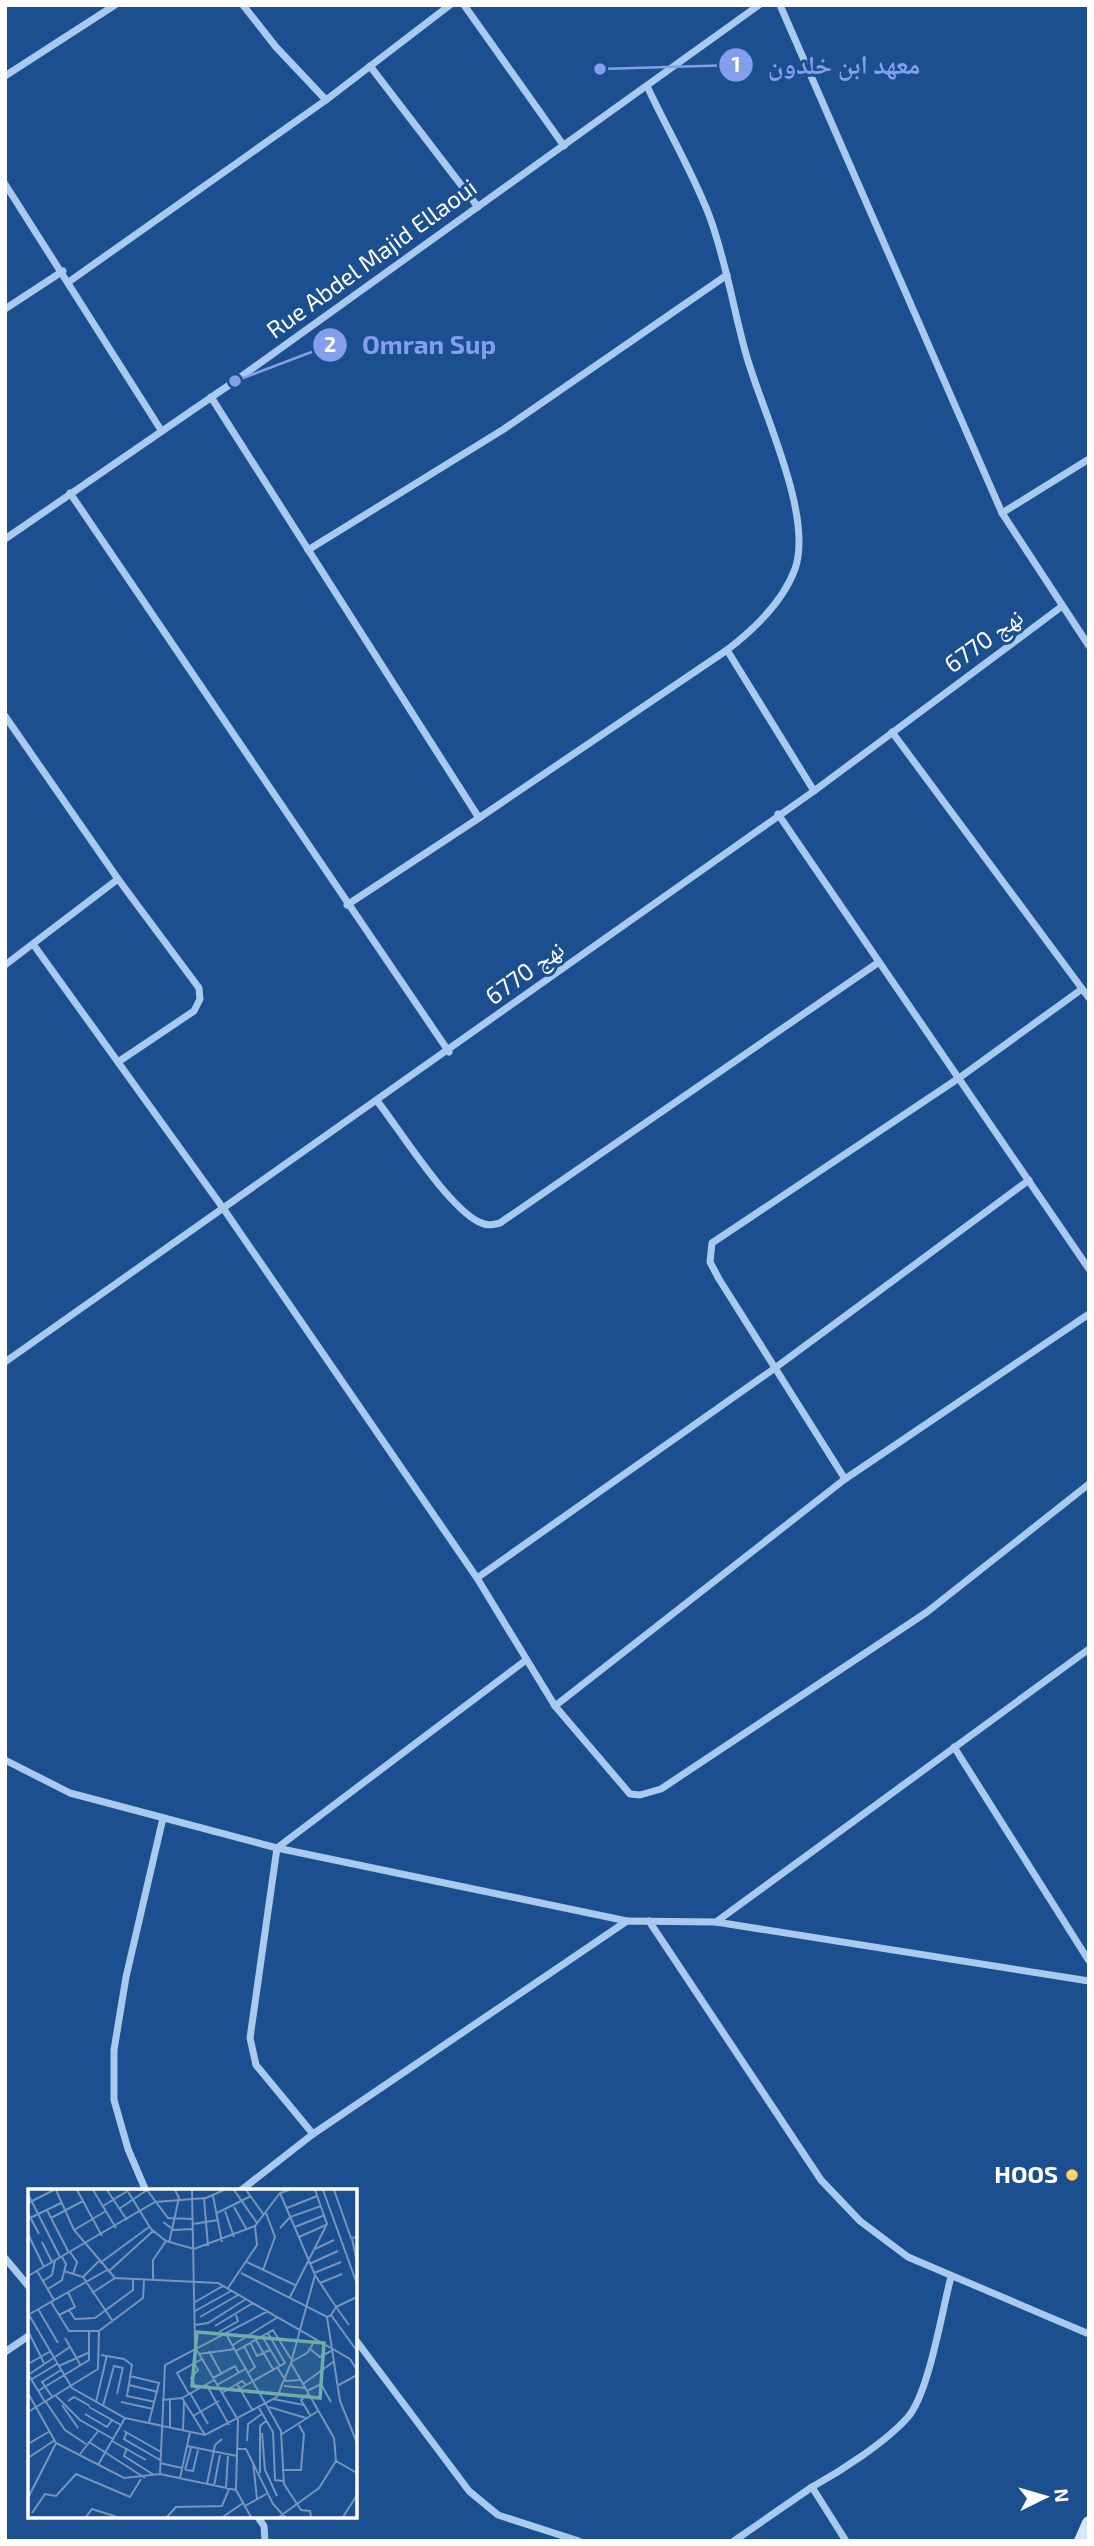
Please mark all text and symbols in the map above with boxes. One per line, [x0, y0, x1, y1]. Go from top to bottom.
callout: معهد ابن خلدون [719, 41, 935, 88]
text: معهد ابن خلدون [768, 48, 920, 81]
text: 1 [731, 51, 741, 76]
street label: Rue Abdel Majid Ellaoui [260, 172, 482, 344]
callout: Omran Sup [313, 321, 510, 368]
text: Omran Sup [362, 328, 496, 359]
text: 2 [324, 331, 336, 356]
street label: نهج 6770 [938, 602, 1029, 680]
street label: نهج 6770 [479, 934, 570, 1012]
place label: HOOS [994, 2159, 1058, 2188]
marker: HOOS [1064, 2167, 1080, 2183]
inset map [28, 2189, 357, 2518]
north arrow [1010, 2462, 1080, 2532]
text: N [1050, 2488, 1074, 2503]

